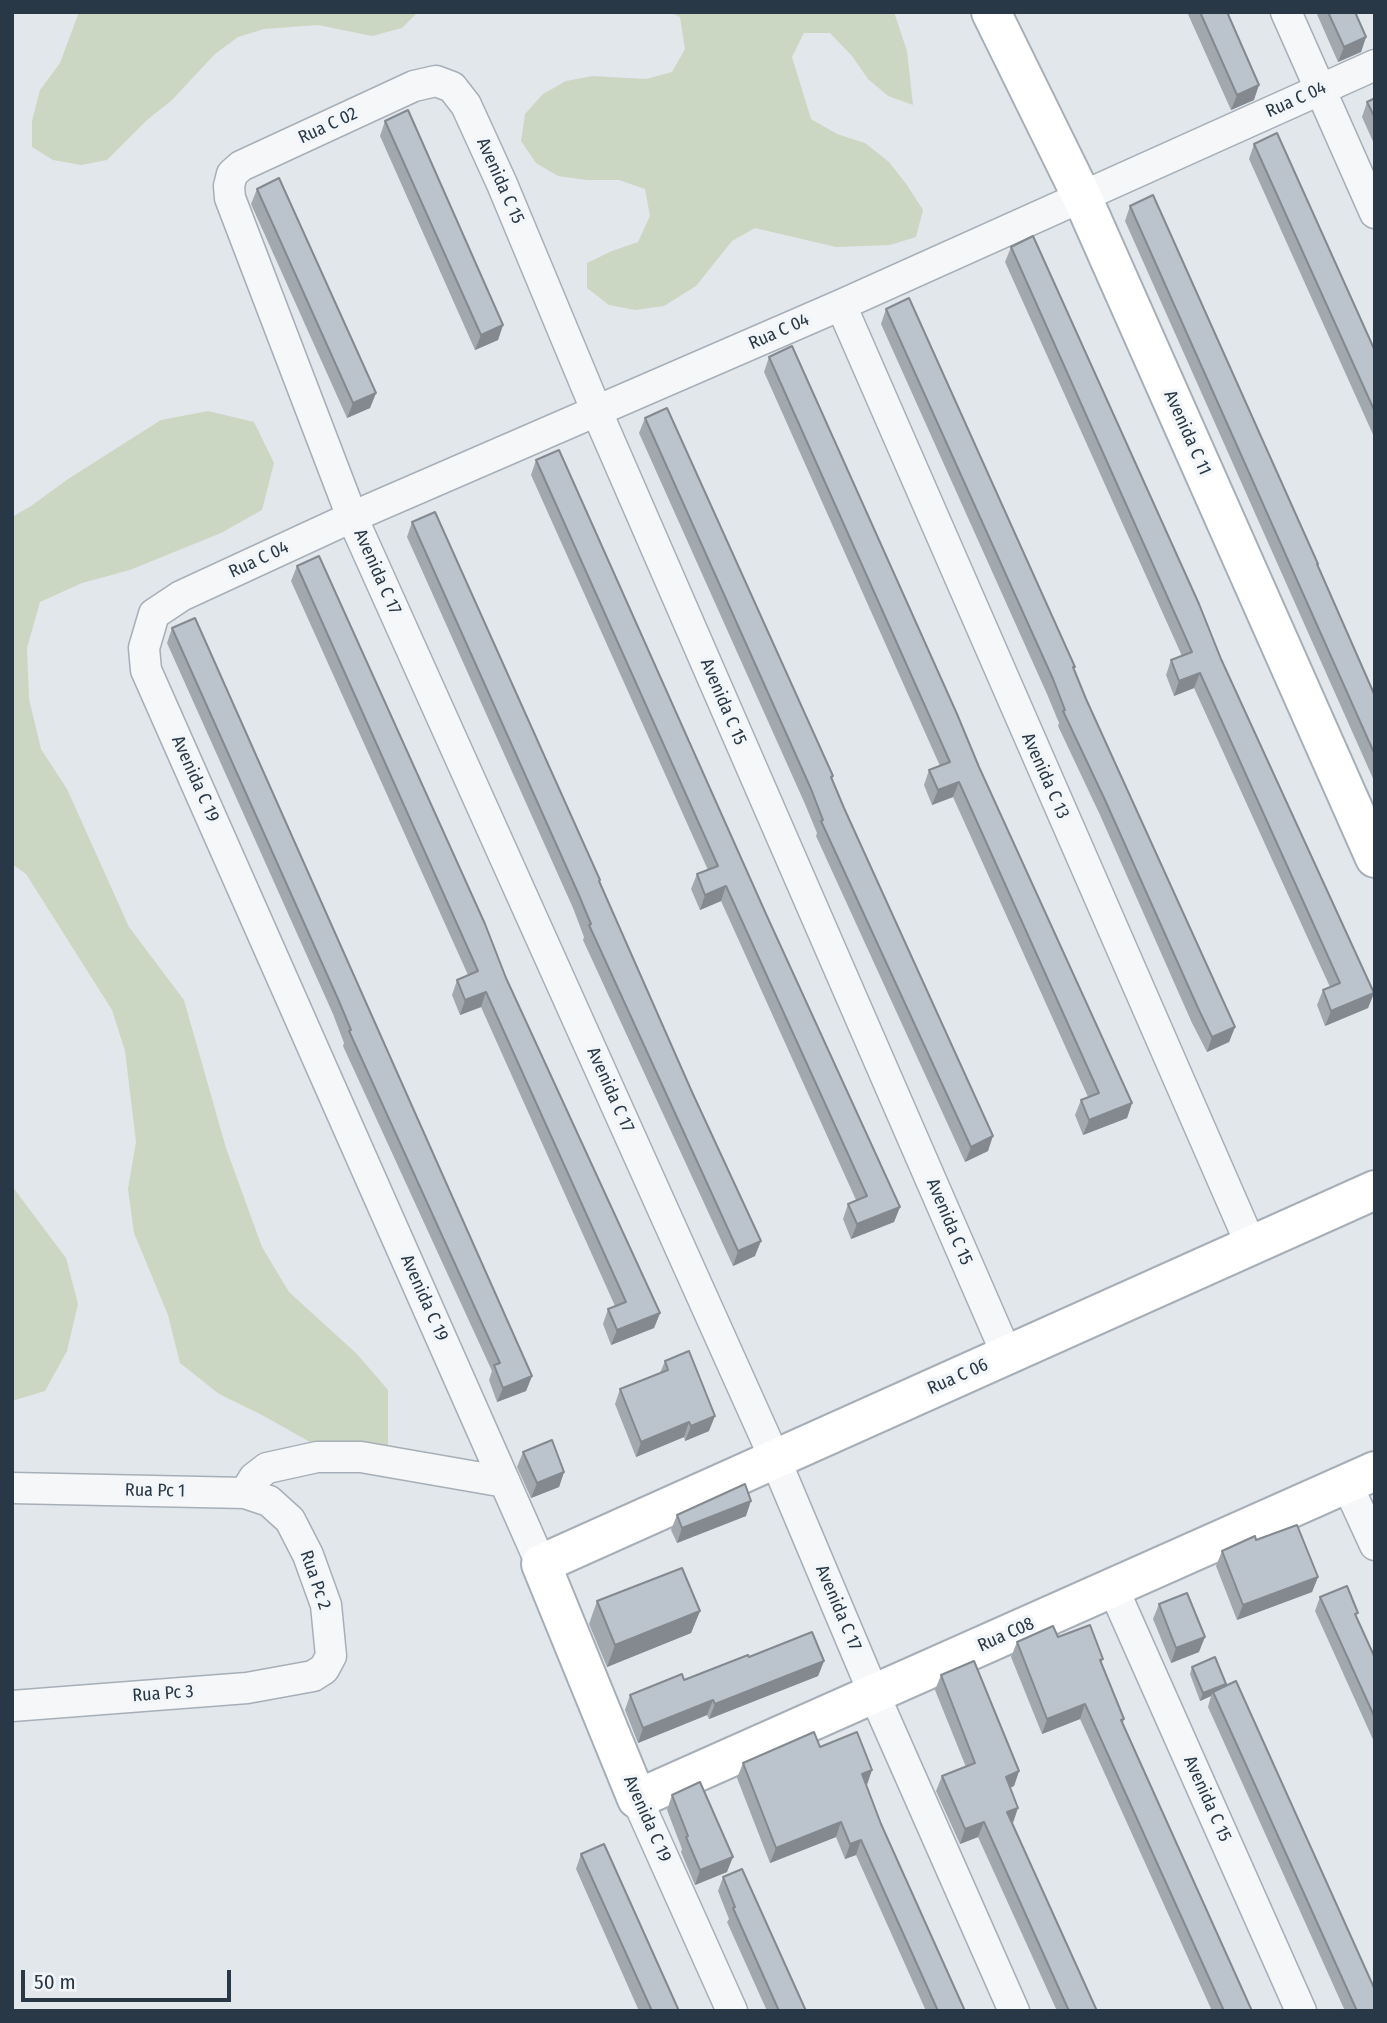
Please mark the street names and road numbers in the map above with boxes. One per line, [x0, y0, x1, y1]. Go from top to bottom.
street label: Rua C 04 [1262, 77, 1330, 123]
street label: Rua C 02 [295, 103, 361, 149]
street label: Avenida C 15 [471, 135, 529, 227]
street label: Rua C 04 [745, 309, 813, 355]
street label: Avenida C 11 [1159, 387, 1215, 479]
street label: Avenida C 17 [349, 526, 405, 618]
street label: Rua C 04 [226, 537, 292, 583]
street label: Avenida C 15 [695, 656, 751, 748]
street label: Avenida C 13 [1017, 730, 1073, 822]
street label: Avenida C 19 [166, 733, 224, 825]
street label: Avenida C 17 [582, 1044, 638, 1136]
street label: Avenida C 15 [921, 1176, 977, 1268]
street label: Avenida C 19 [395, 1252, 453, 1344]
street label: Rua C 06 [924, 1354, 992, 1400]
street label: Rua Pc 1 [125, 1480, 185, 1502]
street label: Rua Pc 2 [295, 1548, 335, 1612]
street label: Avenida C 17 [810, 1562, 866, 1654]
street label: Rua C08 [974, 1613, 1038, 1657]
street label: Rua Pc 3 [132, 1681, 194, 1707]
street label: Avenida C 15 [1178, 1753, 1236, 1845]
street label: Avenida C 19 [618, 1773, 676, 1865]

